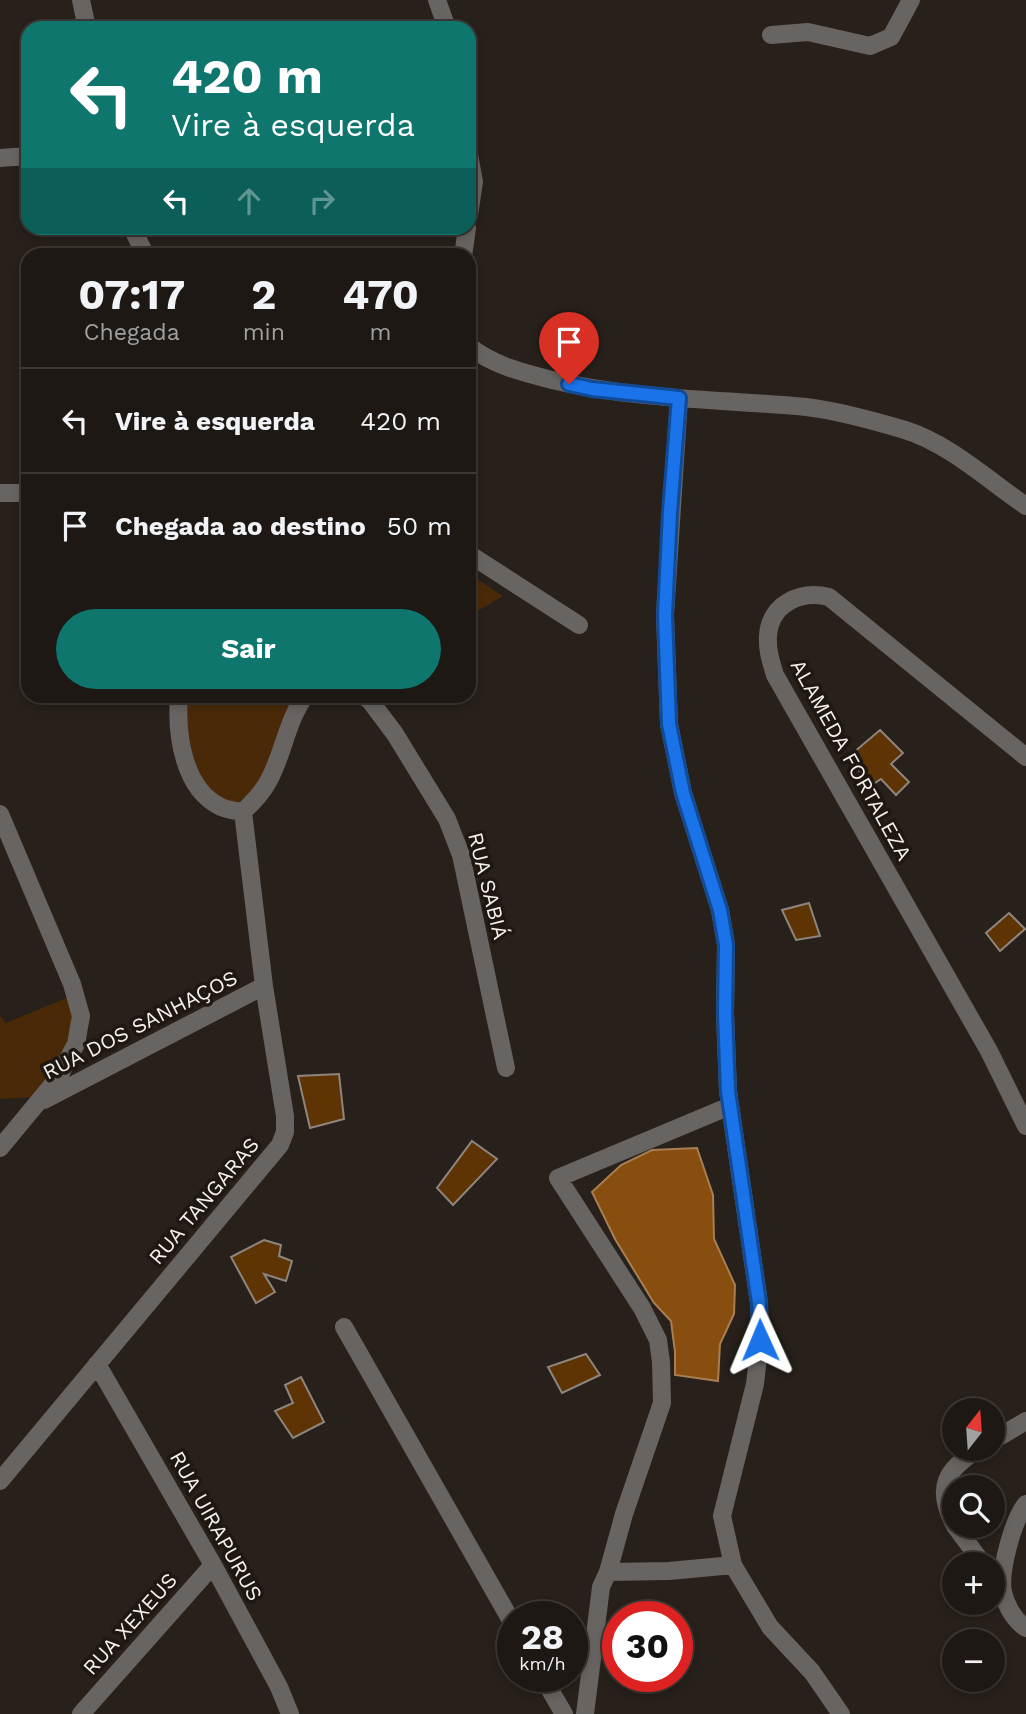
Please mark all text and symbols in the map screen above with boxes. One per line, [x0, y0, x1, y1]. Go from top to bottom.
text: 420 m [171, 47, 323, 105]
icon: left [56, 49, 147, 140]
text: Vire à esquerda [171, 106, 415, 144]
icon: left [157, 182, 195, 220]
icon: ahead [230, 182, 268, 220]
icon: right [303, 182, 341, 220]
text: 07:17 [78, 270, 185, 319]
text: 2 [251, 270, 276, 319]
text: 470 [342, 270, 419, 319]
pin [539, 312, 599, 384]
text: Chegada [84, 319, 180, 346]
text: min [243, 319, 285, 346]
text: m [369, 319, 391, 346]
icon: arrive [550, 323, 588, 361]
icon: left [56, 402, 94, 440]
text: Vire à esquerda [115, 406, 315, 436]
text: 420 m [360, 406, 441, 436]
icon: arrive [56, 507, 94, 545]
text: Chegada ao destino [115, 511, 366, 541]
text: 50 m [387, 511, 452, 541]
button: Sair [56, 609, 441, 689]
street label: ALAMEDA FORTALEZA [786, 655, 917, 865]
street label: RUA SABIÁ [463, 830, 514, 942]
street label: RUA DOS SANHAÇOS [38, 965, 241, 1084]
street label: RUA TANGARAS [143, 1132, 264, 1269]
position arrow [723, 1303, 797, 1377]
north arrow [942, 1398, 1004, 1461]
map controls [942, 1398, 1005, 1692]
street label: RUA UIRAPURUS [165, 1446, 268, 1605]
button: search [942, 1475, 1005, 1538]
button: + [942, 1552, 1005, 1615]
street label: RUA XEXEUS [77, 1567, 182, 1680]
speed limit sign: 30 [602, 1601, 693, 1692]
text: 28 [521, 1616, 564, 1658]
button: − [942, 1629, 1005, 1692]
text: km/h [519, 1653, 566, 1674]

